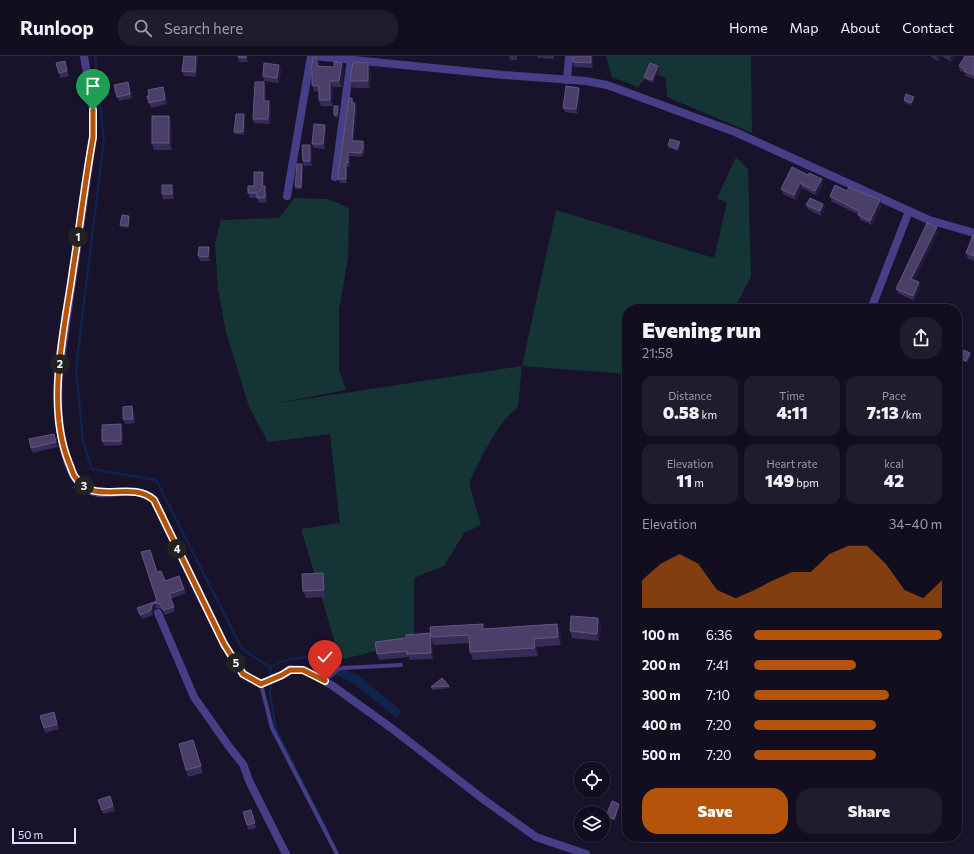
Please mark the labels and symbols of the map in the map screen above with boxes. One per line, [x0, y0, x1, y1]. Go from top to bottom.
pin [76, 69, 110, 110]
pin: 1 [68, 227, 88, 247]
pin: 2 [50, 354, 70, 374]
pin: 3 [74, 476, 94, 496]
pin: 4 [167, 539, 187, 559]
pin [308, 640, 342, 681]
pin: 5 [226, 653, 246, 673]
scale bar [12, 826, 76, 845]

